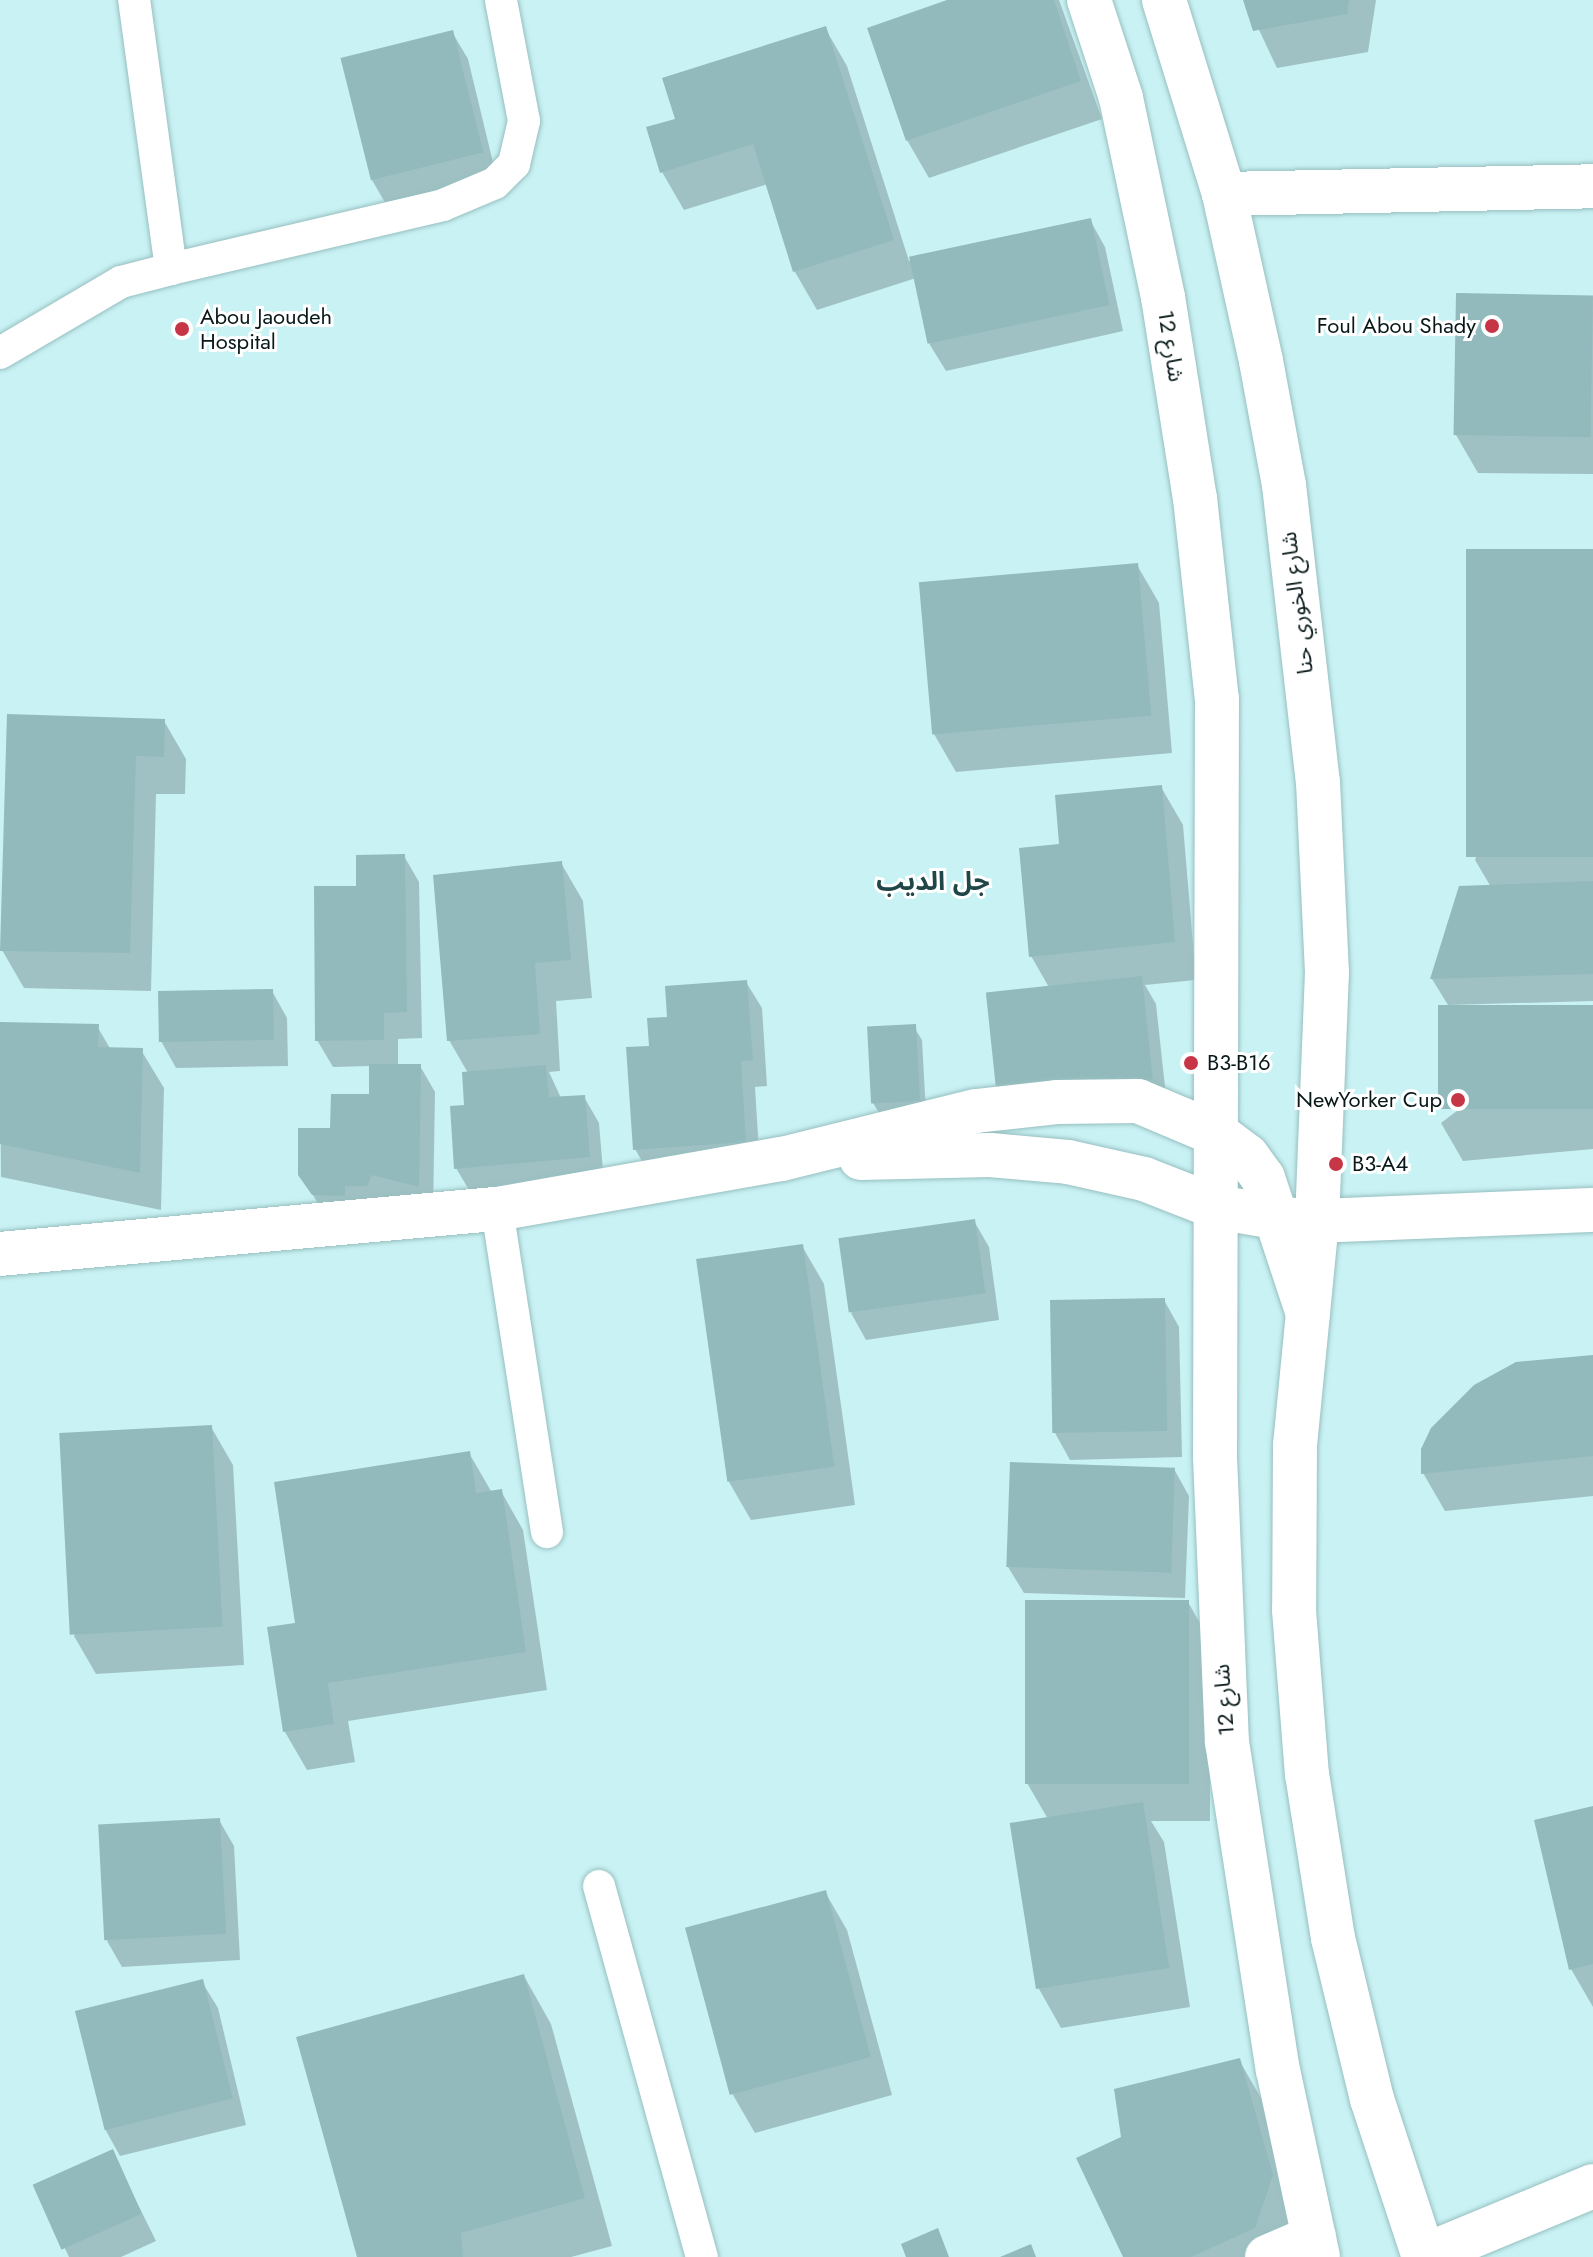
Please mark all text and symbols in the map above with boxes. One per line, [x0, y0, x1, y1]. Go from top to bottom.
place label: Abou Jaoudeh Hospital [200, 303, 332, 354]
street label: شارع 12 [1152, 308, 1190, 384]
place label: Foul Abou Shady [1317, 313, 1476, 339]
marker: Foul Abou Shady [1483, 317, 1501, 335]
marker: Abou Jaoudeh Hospital [171, 318, 193, 340]
street label: شارع الخوري حنا [1275, 530, 1319, 676]
district label: جل الديب [876, 866, 990, 898]
place label: B3-B16 [1207, 1050, 1271, 1076]
marker: B3-B16 [1182, 1054, 1200, 1072]
place label: NewYorker Cup [1296, 1087, 1442, 1113]
marker: NewYorker Cup [1449, 1091, 1467, 1109]
place label: B3-A4 [1352, 1151, 1408, 1177]
marker: B3-A4 [1327, 1155, 1345, 1173]
street label: شارع 12 [1208, 1663, 1240, 1737]

